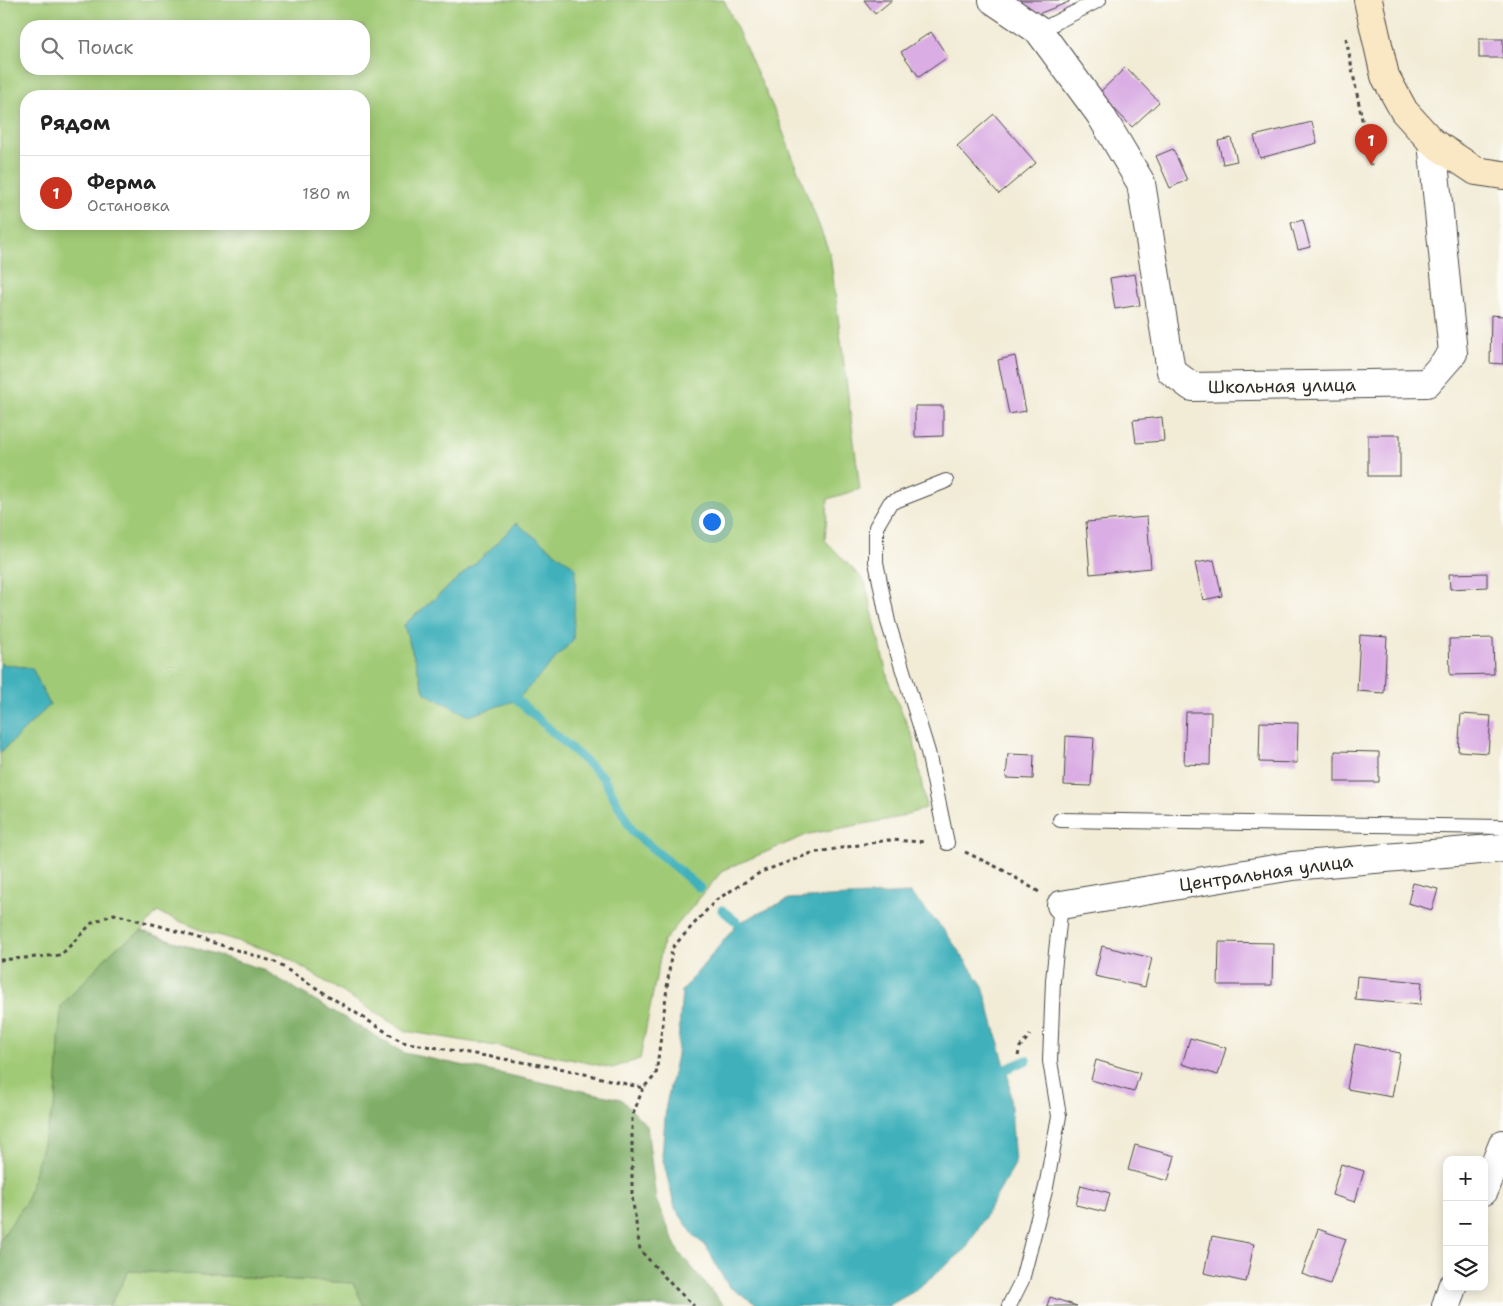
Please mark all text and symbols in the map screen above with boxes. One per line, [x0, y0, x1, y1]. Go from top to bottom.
search box [20, 20, 370, 75]
icon: search [38, 34, 66, 62]
text: Поиск [78, 35, 133, 60]
text: Рядом [40, 109, 110, 137]
pin: 1 [1355, 124, 1387, 165]
text: Ферма [87, 170, 156, 195]
text: 1 [52, 183, 60, 204]
text: 180 m [302, 183, 350, 204]
text: Остановка [87, 195, 170, 216]
street label: Школьная улица [1208, 373, 1356, 399]
your location [699, 509, 725, 535]
street label: Центральная улица [1178, 849, 1354, 897]
map controls [1443, 1156, 1488, 1291]
button: + [1443, 1156, 1488, 1201]
button: − [1443, 1201, 1488, 1246]
button: layers [1443, 1246, 1488, 1291]

